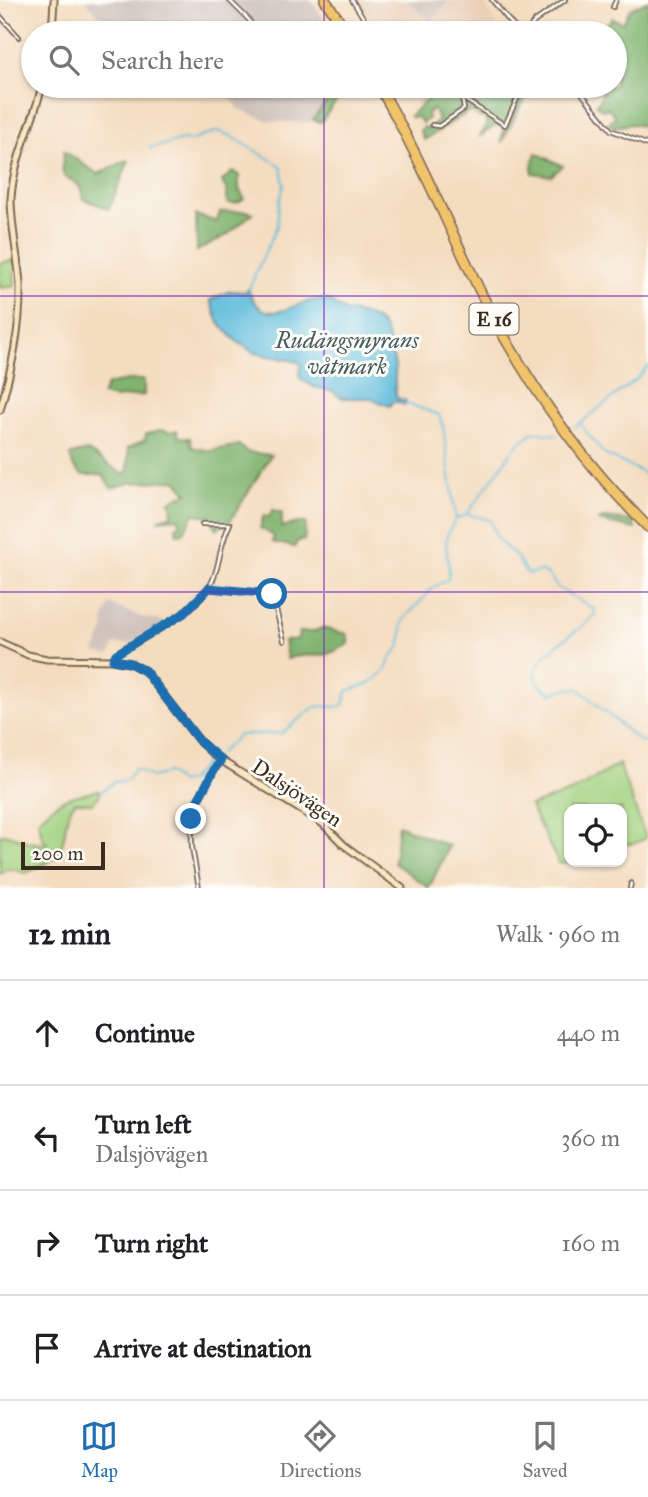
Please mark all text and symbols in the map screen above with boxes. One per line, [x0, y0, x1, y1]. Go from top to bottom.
search box [21, 21, 627, 98]
icon: search [45, 41, 83, 79]
text: Search here [101, 44, 224, 76]
road number: E 16 [470, 304, 518, 334]
water label: Rudängsmyrans våtmark [274, 326, 419, 380]
route start [256, 578, 287, 609]
street label: Dalsjövägen [247, 753, 347, 833]
route end [175, 803, 206, 834]
map controls [564, 804, 627, 867]
button: locate [564, 804, 627, 867]
scale bar [21, 839, 105, 871]
text: 200 m [32, 842, 84, 865]
text: 12 min [28, 916, 111, 952]
text: Walk · 960 m [496, 920, 620, 948]
icon: ahead [28, 1014, 66, 1052]
text: Continue [95, 1017, 195, 1049]
text: 440 m [557, 1019, 620, 1047]
text: Turn left [95, 1108, 191, 1140]
icon: left [28, 1119, 66, 1157]
text: 360 m [561, 1124, 620, 1152]
text: Dalsjövägen [95, 1140, 208, 1168]
icon: right [28, 1224, 66, 1262]
text: Turn right [95, 1227, 208, 1259]
text: 160 m [562, 1229, 620, 1257]
icon: arrive [28, 1329, 66, 1367]
text: Arrive at destination [95, 1332, 312, 1364]
tab: Map [80, 1417, 118, 1482]
tab: Directions [279, 1417, 361, 1482]
tab: Saved [522, 1417, 568, 1482]

